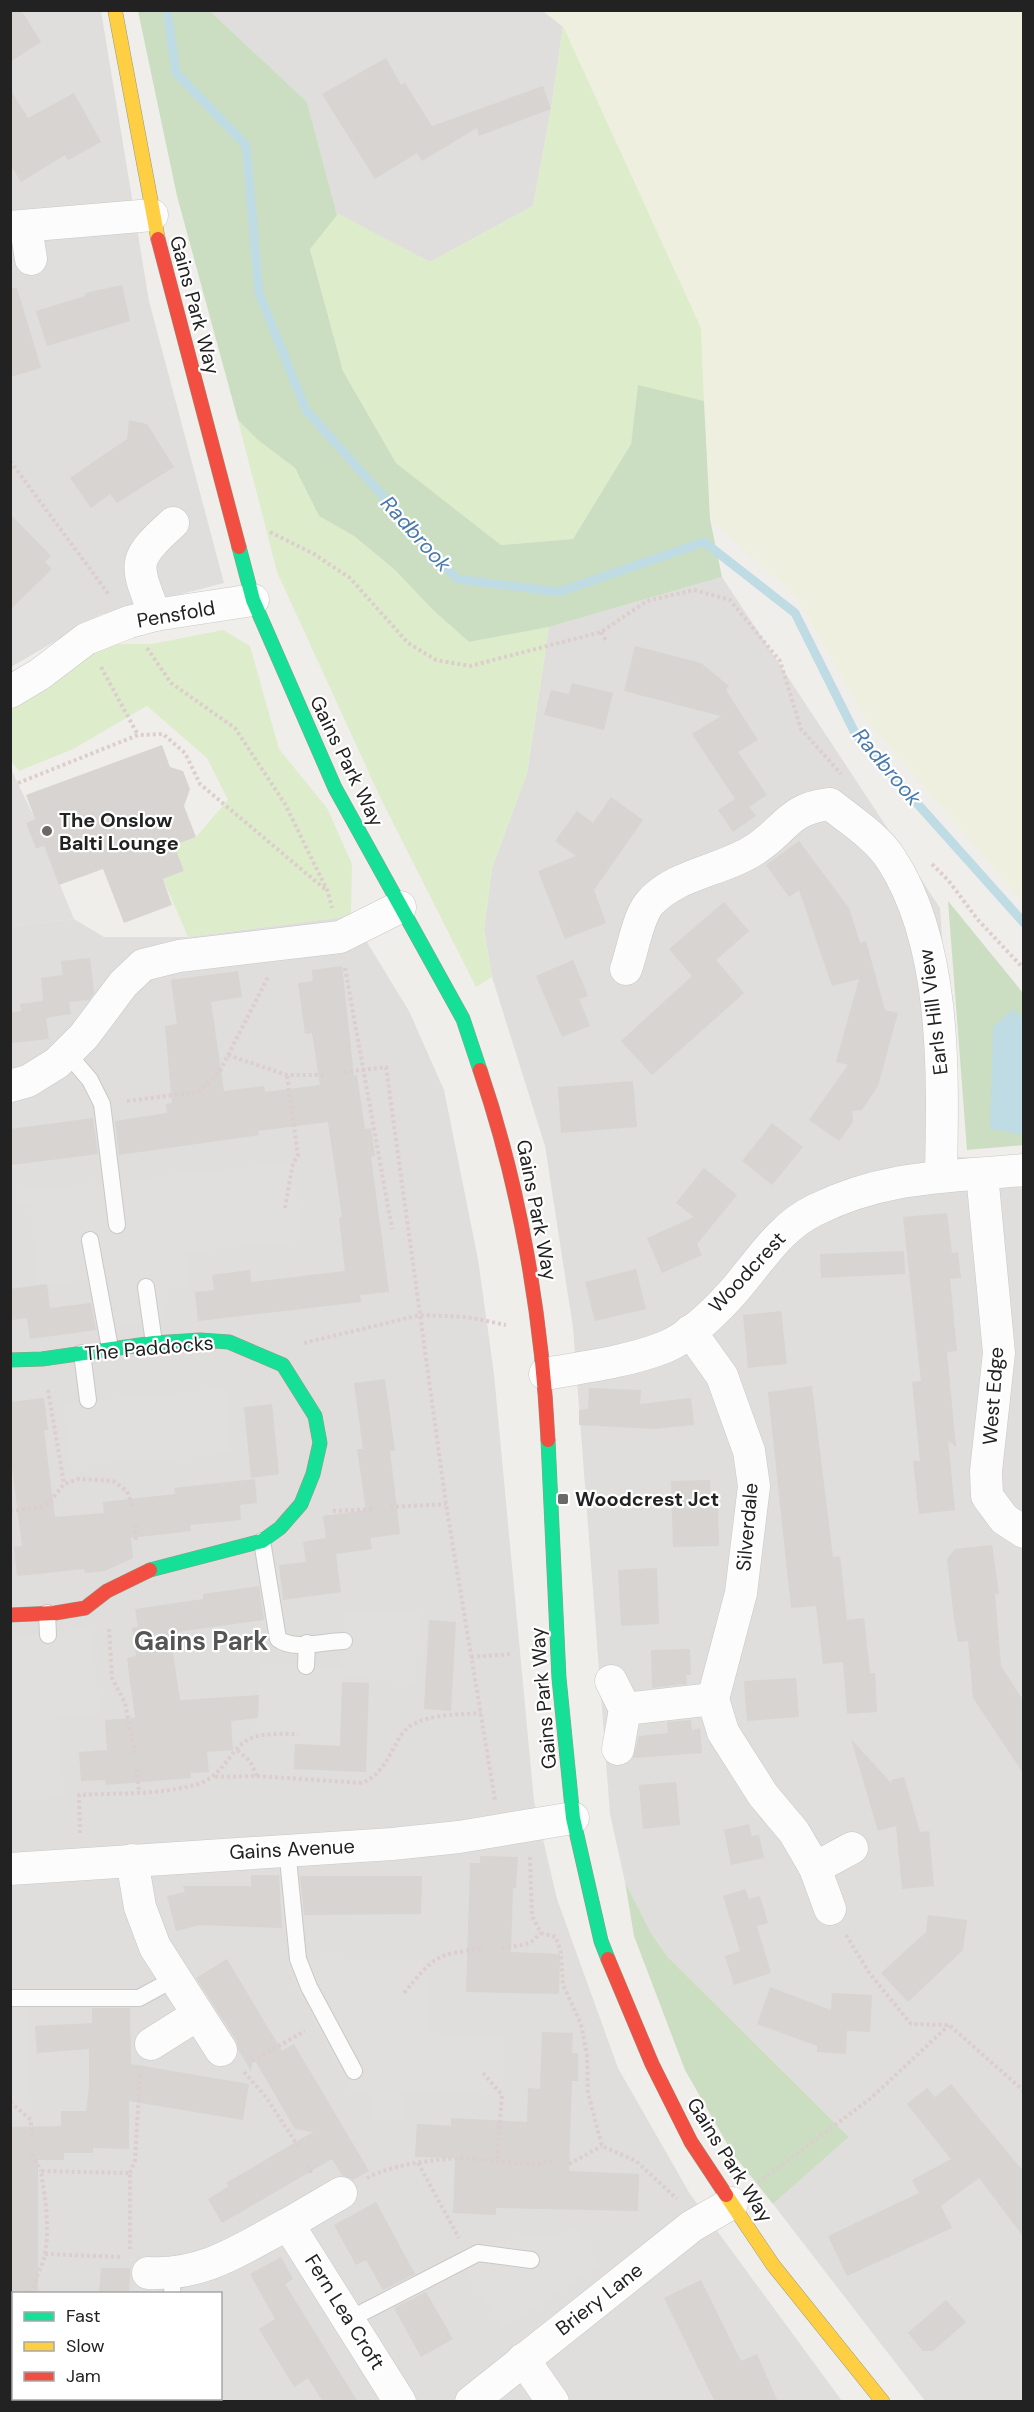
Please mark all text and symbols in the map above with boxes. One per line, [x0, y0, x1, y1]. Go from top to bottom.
street label: Gains Park Way [164, 233, 226, 377]
water label: Radbrook [374, 490, 458, 578]
street label: Pensfold [135, 594, 217, 634]
street label: Gains Park Way [304, 691, 390, 831]
water label: Radbrook [846, 722, 928, 812]
place label: The Onslow Balti Lounge [59, 807, 179, 856]
marker: The Onslow Balti Lounge [40, 824, 54, 838]
street label: Earls Hill View [912, 948, 954, 1076]
street label: Gains Park Way [511, 1138, 563, 1282]
street label: Woodcrest [703, 1226, 791, 1318]
street label: The Paddocks [83, 1329, 215, 1367]
street label: West Edge [977, 1346, 1009, 1446]
street label: Silverdale [730, 1482, 764, 1572]
place label: Woodcrest Jct [575, 1486, 719, 1512]
marker: Woodcrest Jct [556, 1492, 570, 1506]
district label: Gains Park [134, 1624, 268, 1658]
street label: Gains Park Way [524, 1626, 562, 1770]
street label: Gains Avenue [229, 1833, 355, 1865]
street label: Gains Park Way [681, 2093, 779, 2227]
street label: Fern Lea Croft [299, 2249, 391, 2375]
street label: Briery Lane [550, 2257, 648, 2341]
legend [12, 2292, 222, 2400]
text: Fast [66, 2304, 101, 2328]
text: Slow [66, 2334, 105, 2358]
text: Jam [66, 2364, 101, 2388]

